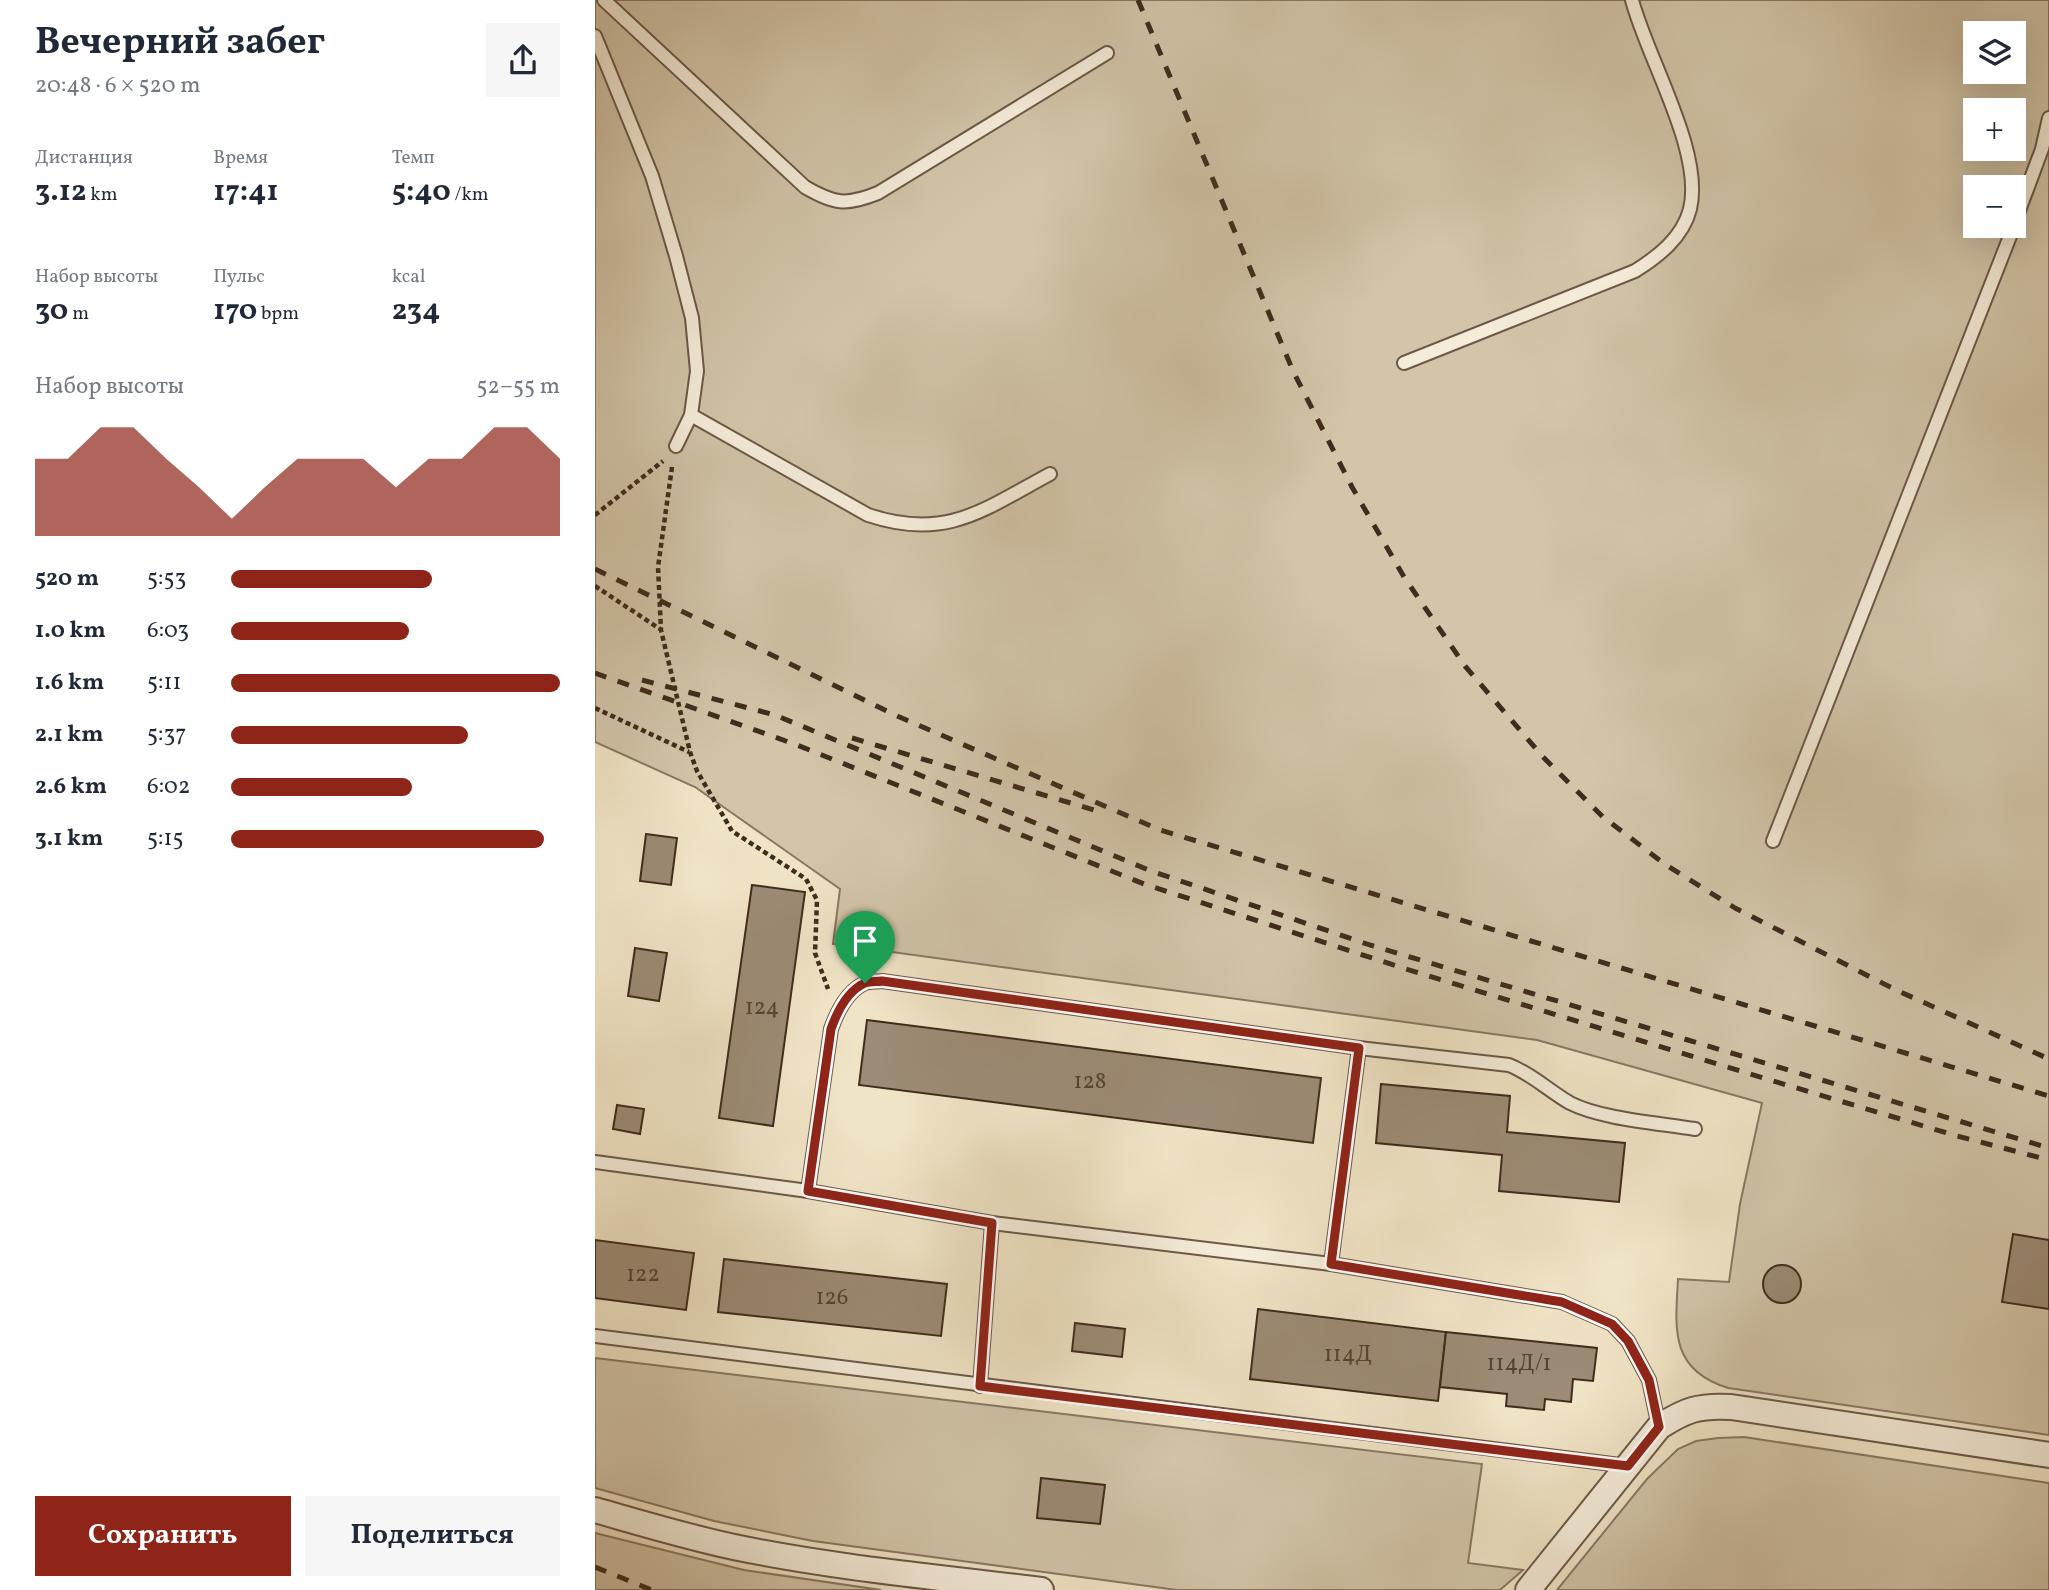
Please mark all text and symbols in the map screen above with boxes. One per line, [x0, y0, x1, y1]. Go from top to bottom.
text: Вечерний забег [35, 17, 325, 70]
map controls [1963, 21, 2026, 238]
button: layers [1963, 21, 2026, 84]
button: share [486, 23, 560, 97]
text: 20:48 · 6 × 520 m [35, 70, 201, 102]
button: + [1963, 98, 2026, 161]
text: Дистанция [35, 145, 133, 171]
text: Время [213, 145, 268, 171]
text: Темп [392, 145, 435, 171]
text: 3.12 [35, 171, 86, 213]
text: 17:41 [213, 171, 279, 213]
text: 5:40 [392, 171, 451, 213]
button: − [1963, 175, 2026, 238]
text: km [86, 182, 117, 208]
text: /km [451, 182, 489, 208]
text: Набор высоты [35, 264, 158, 290]
text: Пульс [213, 264, 265, 290]
text: kcal [392, 264, 425, 290]
text: 30 [35, 290, 68, 332]
text: 170 [213, 290, 257, 332]
text: 234 [392, 290, 440, 332]
text: m [68, 301, 89, 327]
text: bpm [257, 301, 299, 327]
text: Набор высоты [35, 371, 184, 403]
text: 52–55 m [476, 371, 560, 403]
text: 520 m [35, 563, 99, 595]
text: 5:53 [147, 563, 186, 595]
text: 1.0 km [35, 615, 106, 647]
text: 6:03 [147, 615, 189, 647]
text: 1.6 km [35, 667, 104, 699]
text: 5:11 [147, 667, 181, 699]
text: 2.1 km [35, 719, 104, 751]
text: 5:37 [147, 719, 186, 751]
text: 2.6 km [35, 771, 107, 803]
text: 6:02 [147, 771, 190, 803]
text: 3.1 km [35, 823, 103, 855]
text: 5:15 [147, 823, 183, 855]
pin [835, 911, 895, 983]
icon: arrive [846, 922, 884, 960]
house number: 124 [745, 992, 779, 1024]
house number: 128 [1074, 1066, 1106, 1098]
house number: 122 [626, 1259, 660, 1291]
house number: 126 [816, 1282, 848, 1314]
house number: 114Д [1324, 1339, 1372, 1371]
house number: 114Д/1 [1487, 1348, 1551, 1380]
button: Сохранить [35, 1496, 291, 1576]
button: Поделиться [305, 1496, 560, 1576]

